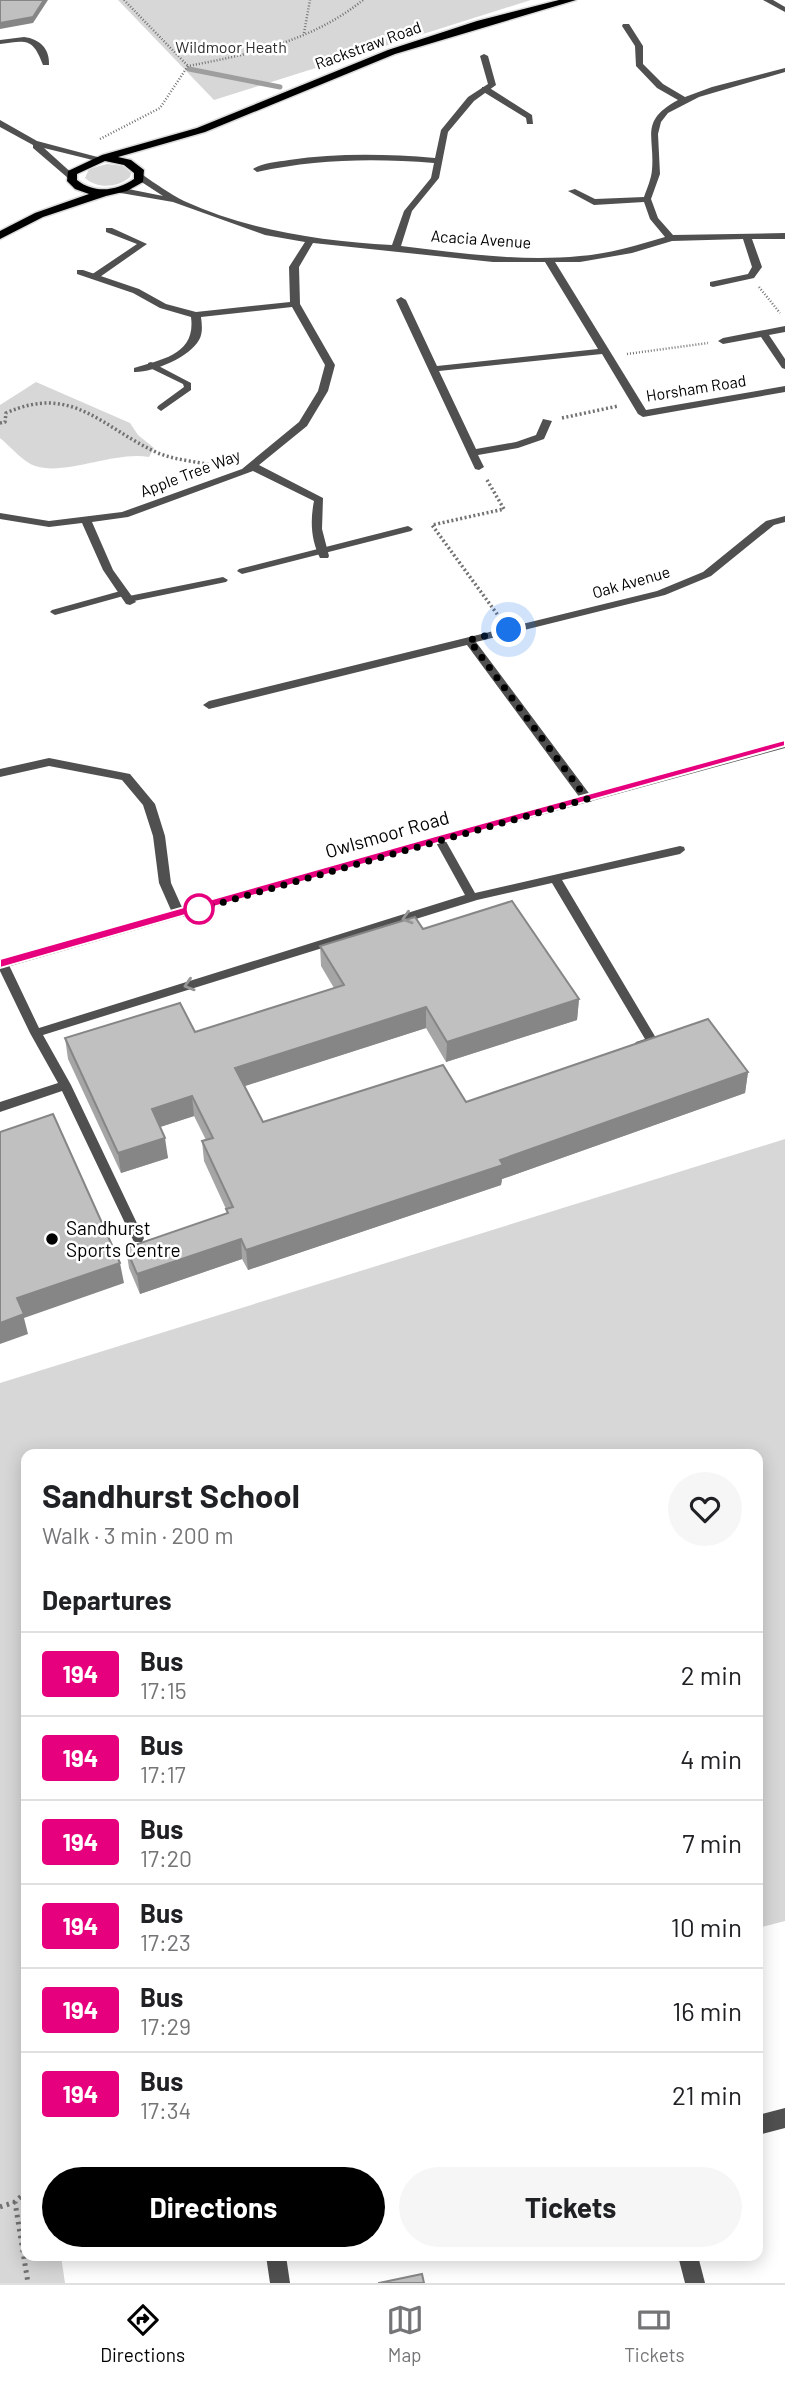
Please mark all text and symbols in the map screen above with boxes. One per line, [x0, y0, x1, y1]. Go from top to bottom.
street label: Rackstraw Road [312, 16, 424, 73]
park label: Wildmoor Heath [175, 37, 287, 56]
street label: Acacia Avenue [430, 226, 532, 251]
street label: Horsham Road [644, 370, 747, 405]
street label: Apple Tree Way [137, 444, 243, 500]
street label: Oak Avenue [590, 561, 672, 602]
your location [491, 612, 526, 647]
street label: Owlsmoor Road [322, 805, 452, 862]
unlabelled marker [184, 894, 214, 924]
one-way arrow [401, 909, 413, 924]
one-way arrow [184, 977, 196, 992]
place label: Sandhurst Sports Centre [66, 1216, 181, 1261]
marker: Sandhurst Sports Centre [44, 1231, 60, 1247]
button: heart [668, 1472, 742, 1546]
text: Sandhurst School [42, 1475, 300, 1515]
text: Walk · 3 min · 200 m [42, 1521, 233, 1549]
text: Departures [42, 1584, 172, 1615]
text: Bus [140, 1645, 183, 1676]
text: 194 [63, 1659, 98, 1688]
text: 2 min [681, 1659, 742, 1690]
text: 17:15 [140, 1676, 187, 1704]
text: Bus [140, 1729, 183, 1760]
text: 194 [63, 1743, 98, 1772]
text: 4 min [680, 1743, 742, 1774]
text: 17:17 [140, 1760, 186, 1788]
text: Bus [140, 1813, 183, 1844]
text: 194 [63, 1827, 98, 1856]
text: 7 min [682, 1827, 742, 1858]
text: 17:20 [140, 1844, 192, 1872]
text: Bus [140, 1897, 183, 1928]
text: 194 [63, 1911, 98, 1940]
text: 10 min [671, 1911, 742, 1942]
text: 17:23 [140, 1928, 191, 1956]
text: Bus [140, 1981, 183, 2012]
text: 194 [63, 1995, 98, 2024]
text: 16 min [672, 1995, 742, 2026]
text: 17:29 [140, 2012, 191, 2040]
text: Bus [140, 2065, 183, 2096]
text: 194 [63, 2079, 98, 2108]
text: 21 min [672, 2079, 742, 2110]
text: 17:34 [140, 2096, 191, 2124]
button: Directions [42, 2167, 385, 2247]
button: Tickets [399, 2167, 742, 2247]
tab: Directions [100, 2301, 185, 2366]
tab: Map [386, 2301, 424, 2366]
tab: Tickets [624, 2301, 685, 2366]

